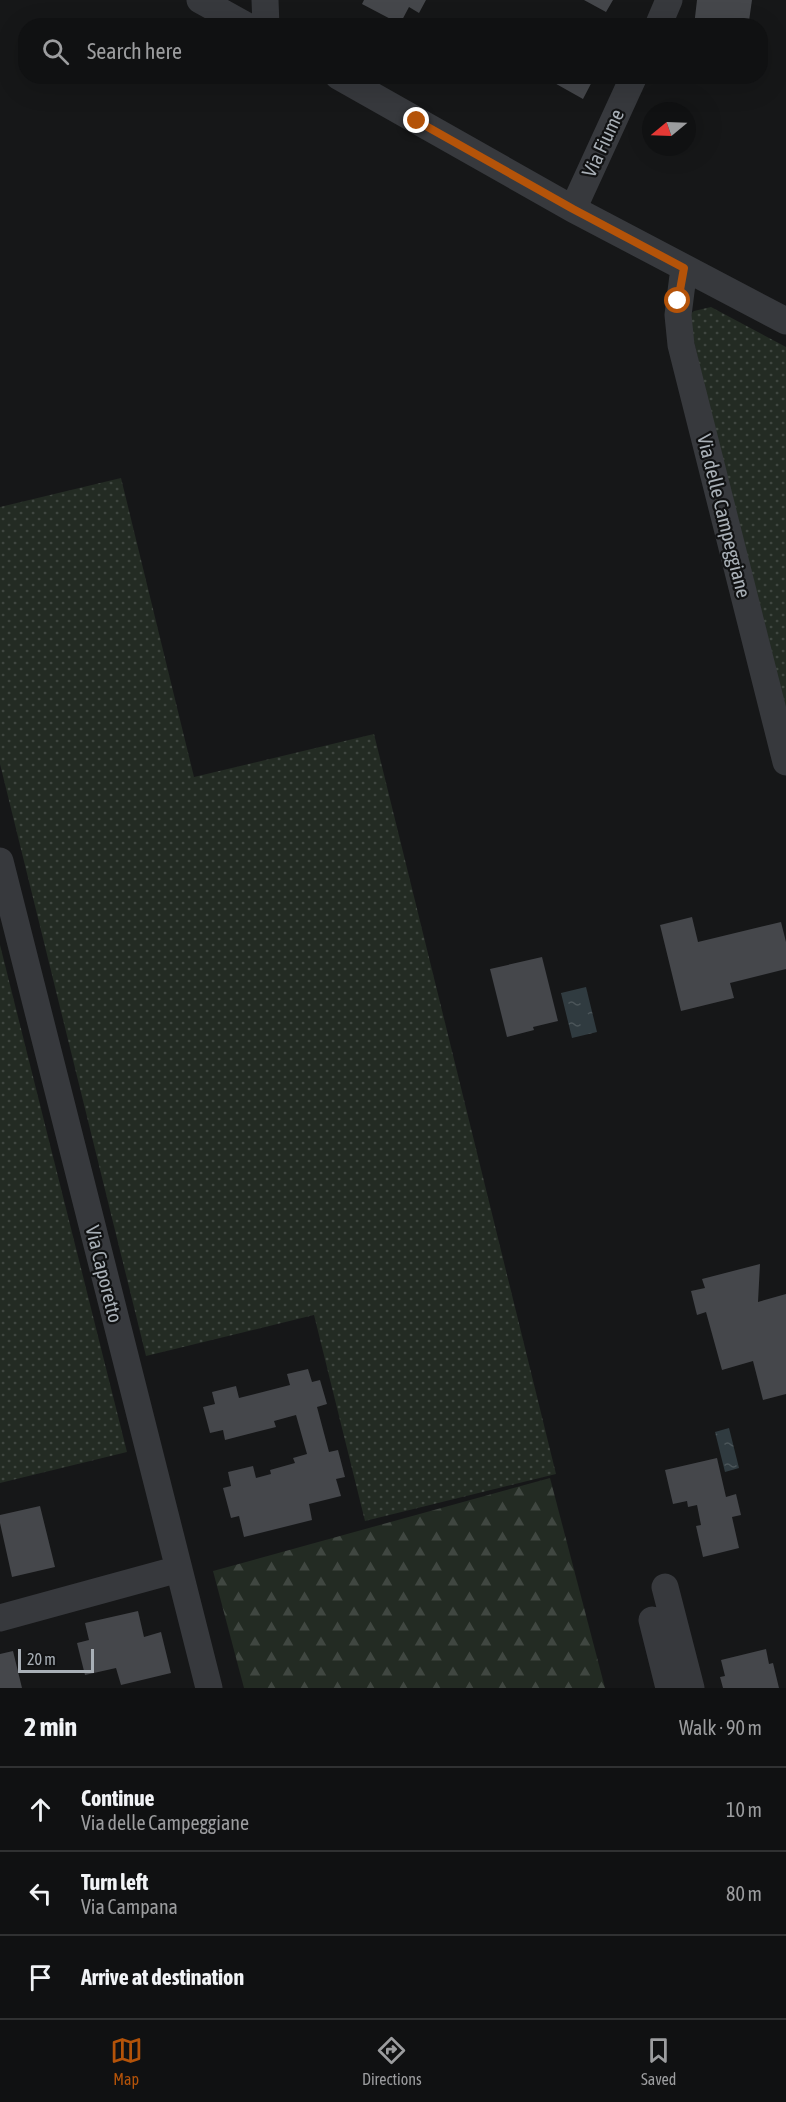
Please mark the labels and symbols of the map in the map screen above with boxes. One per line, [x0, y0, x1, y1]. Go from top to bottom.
north arrow [642, 102, 696, 156]
street label: Via Fiume [577, 105, 628, 180]
route end [403, 107, 429, 133]
route start [664, 287, 690, 313]
street label: Via delle Campeggiane [693, 432, 756, 600]
street label: Via Caporetto [81, 1223, 128, 1325]
scale bar [18, 1646, 94, 1674]

